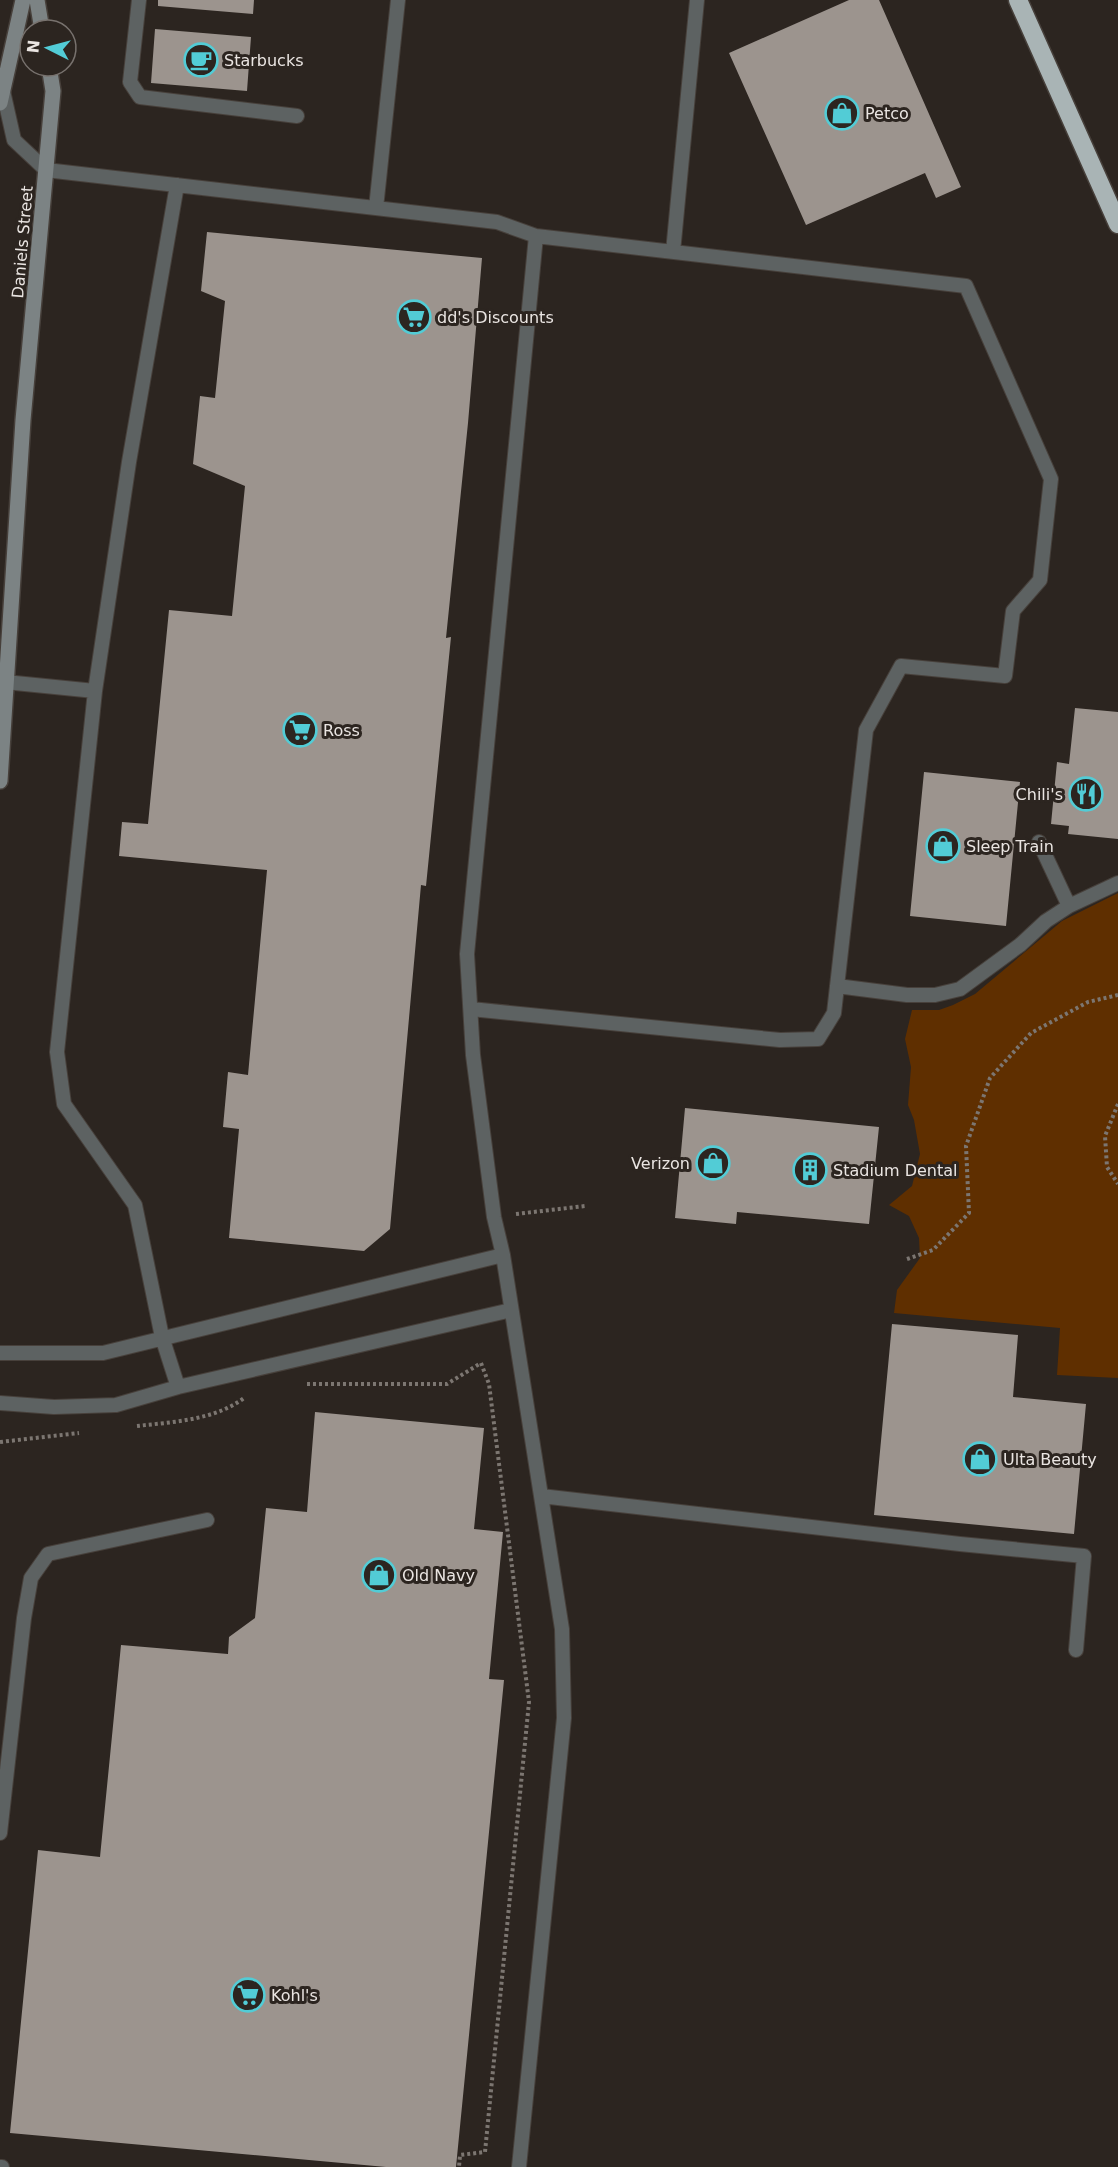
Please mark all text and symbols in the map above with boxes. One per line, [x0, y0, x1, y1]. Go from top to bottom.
north arrow [18, 18, 78, 78]
text: N [23, 39, 44, 54]
cafe icon: Starbucks [183, 42, 219, 78]
place label: Starbucks [224, 51, 304, 70]
shop icon: Petco [824, 95, 860, 131]
place label: Petco [865, 104, 909, 123]
street label: Daniels Street [8, 185, 37, 299]
supermarket icon: dd's Discounts [396, 299, 432, 335]
place label: dd's Discounts [437, 308, 554, 327]
supermarket icon: Ross [282, 712, 318, 748]
place label: Ross [323, 721, 360, 740]
restaurant icon: Chili's [1068, 776, 1104, 812]
place label: Chili's [1016, 785, 1063, 804]
shop icon: Sleep Train [925, 828, 961, 864]
place label: Sleep Train [966, 837, 1054, 856]
shop icon: Verizon [695, 1145, 731, 1181]
building icon: Stadium Dental [792, 1152, 828, 1188]
place label: Verizon [631, 1154, 690, 1173]
place label: Stadium Dental [833, 1161, 957, 1180]
shop icon: Ulta Beauty [962, 1441, 998, 1477]
place label: Ulta Beauty [1003, 1450, 1097, 1469]
shop icon: Old Navy [361, 1557, 397, 1593]
place label: Old Navy [402, 1566, 475, 1585]
supermarket icon: Kohl's [230, 1977, 266, 2013]
place label: Kohl's [271, 1986, 318, 2005]

